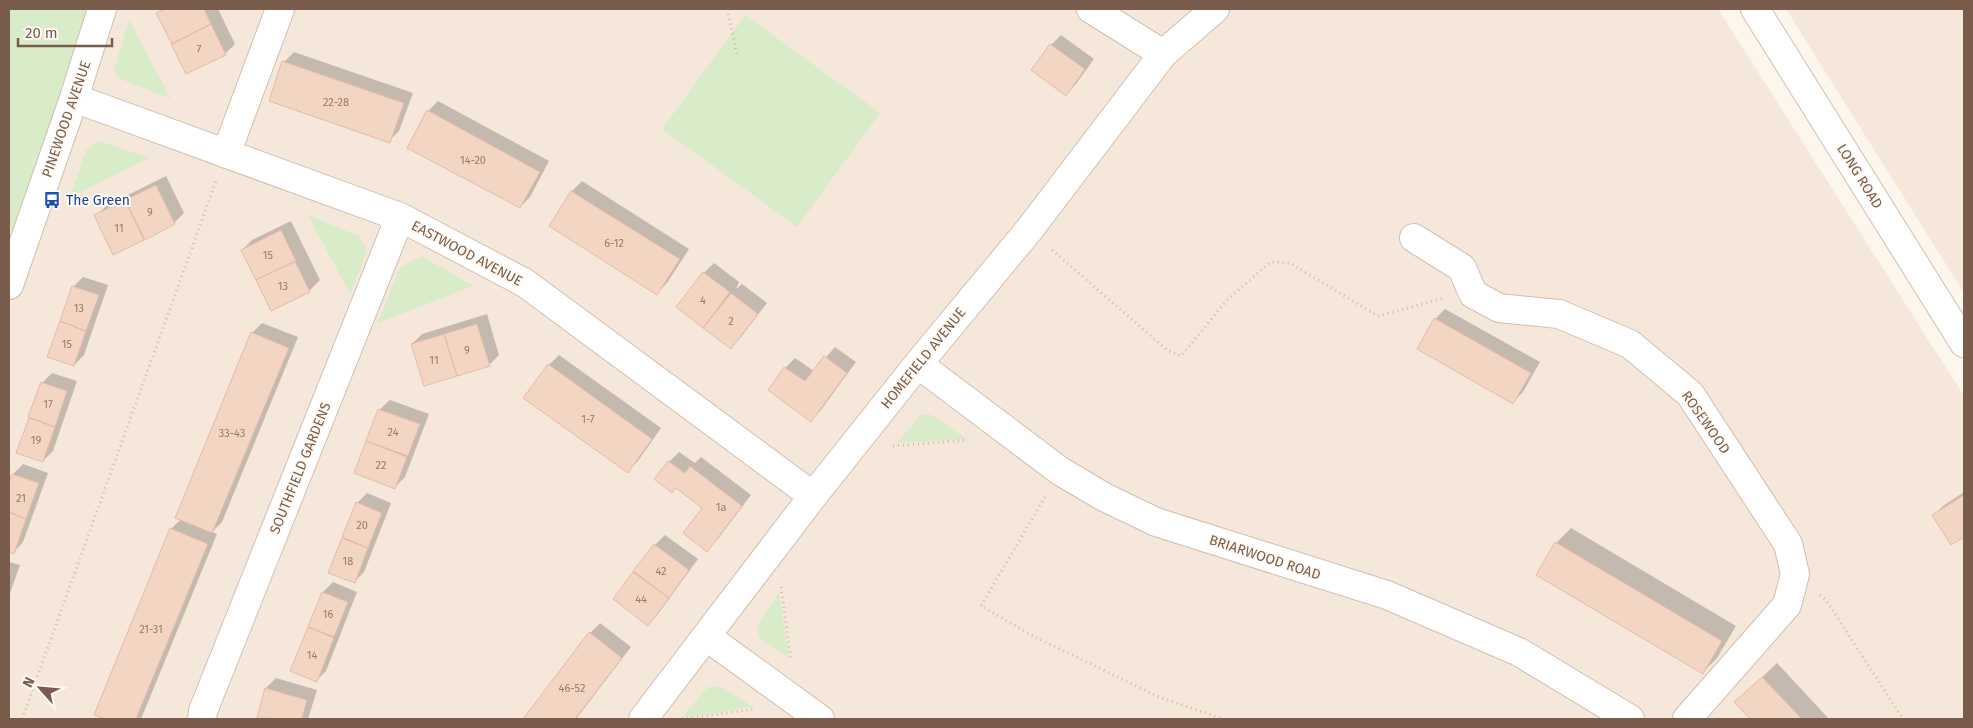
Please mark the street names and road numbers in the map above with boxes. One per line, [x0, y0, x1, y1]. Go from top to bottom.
street label: PINEWOOD AVENUE [39, 59, 94, 180]
street label: LONG ROAD [1833, 141, 1886, 212]
street label: EASTWOOD AVENUE [408, 217, 525, 290]
street label: HOMEFIELD AVENUE [877, 304, 969, 412]
street label: ROSEWOOD [1678, 387, 1734, 457]
street label: SOUTHFIELD GARDENS [266, 399, 335, 537]
street label: BRIARWOOD ROAD [1207, 531, 1323, 584]

